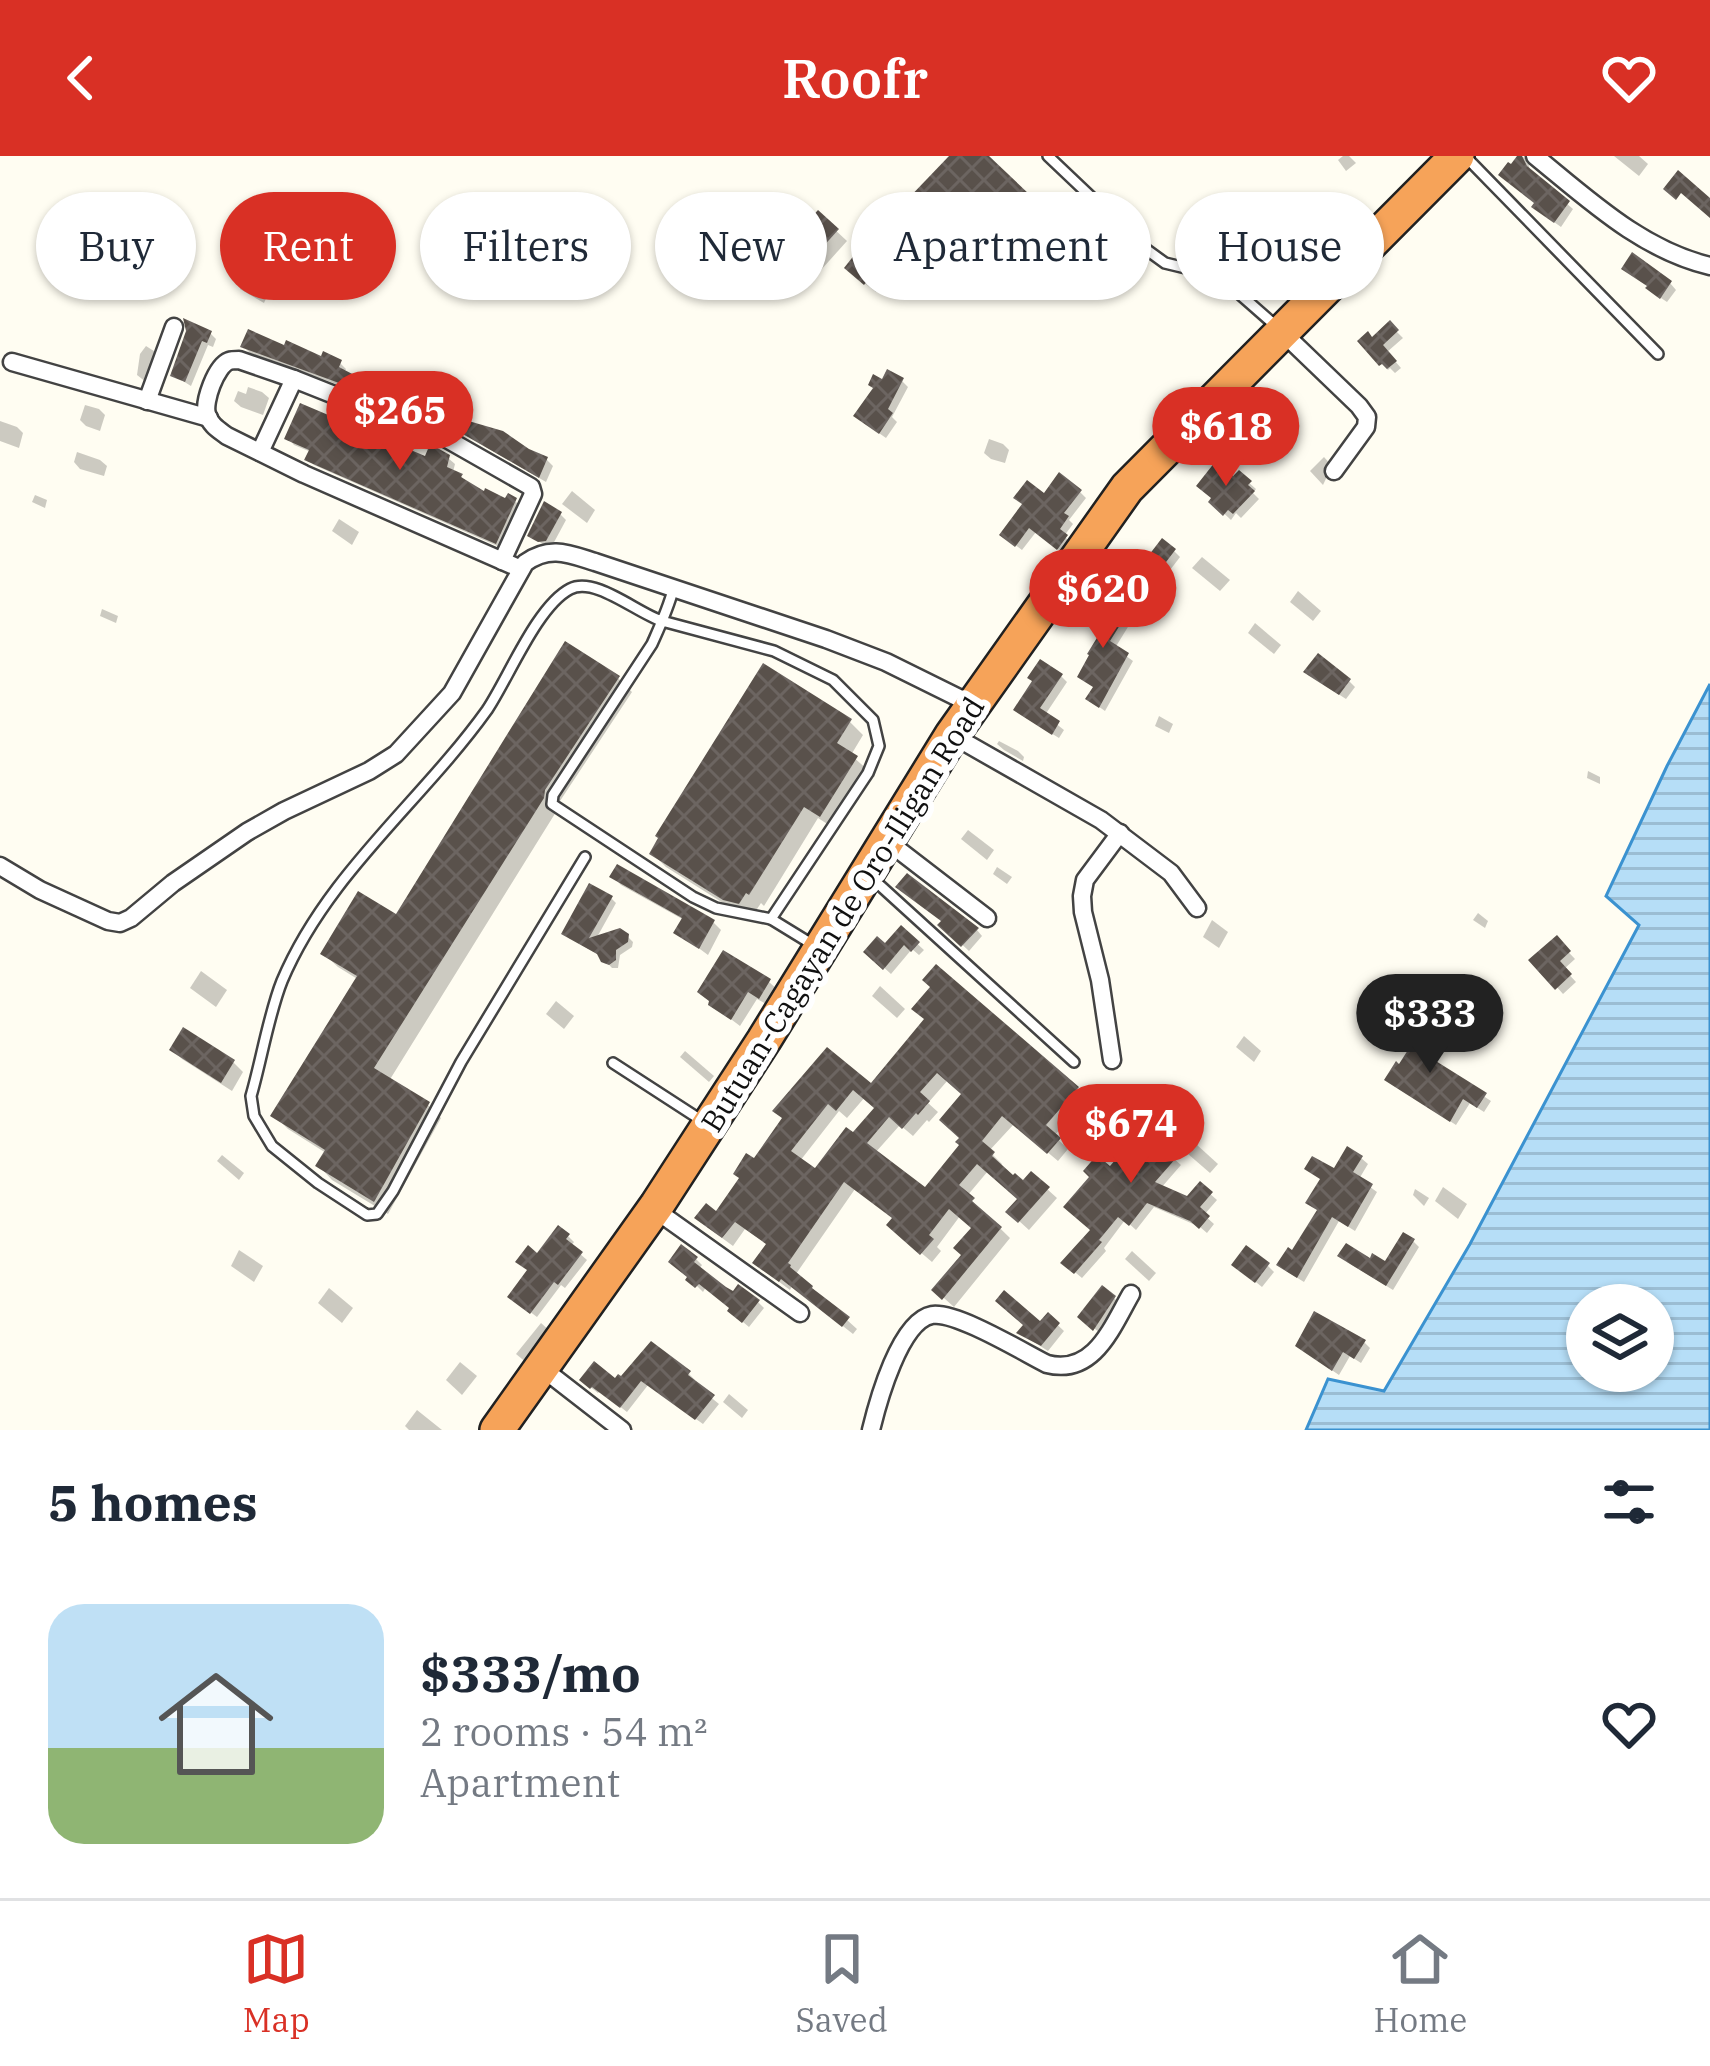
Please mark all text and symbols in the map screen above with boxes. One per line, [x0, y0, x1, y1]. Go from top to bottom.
text: Roofr [782, 43, 928, 113]
icon: back [48, 45, 114, 111]
icon: heart [1596, 45, 1662, 111]
chip: Buy [36, 192, 196, 300]
chip: Rent [220, 192, 396, 300]
chip: Filters [420, 192, 631, 300]
chip: New [655, 192, 827, 300]
chip: Apartment [851, 192, 1151, 300]
chip: House [1175, 192, 1384, 300]
pin: $265 [329, 371, 471, 473]
text: $265 [353, 384, 447, 435]
pin: $618 [1155, 387, 1297, 489]
text: $618 [1179, 400, 1273, 451]
pin: $620 [1032, 549, 1174, 651]
text: $620 [1056, 562, 1150, 613]
street label: Butuan-Cagayan de Oro-Iligan Road [691, 689, 993, 1139]
pin: $333 [1359, 974, 1501, 1076]
text: $333 [1383, 987, 1477, 1038]
pin: $674 [1060, 1084, 1202, 1186]
text: $674 [1084, 1097, 1178, 1148]
map controls [1566, 1284, 1674, 1392]
button: layers [1566, 1284, 1674, 1392]
text: 5 homes [48, 1469, 258, 1535]
icon: filters [1596, 1469, 1662, 1535]
text: $333/mo [420, 1640, 641, 1706]
icon: home [144, 1652, 288, 1796]
icon: heart [1596, 1691, 1662, 1757]
text: 2 rooms · 54 m² [420, 1706, 708, 1757]
text: Apartment [420, 1757, 620, 1808]
tab: Map [243, 1926, 310, 2041]
tab: Saved [795, 1926, 888, 2041]
tab: Home [1373, 1926, 1467, 2041]

